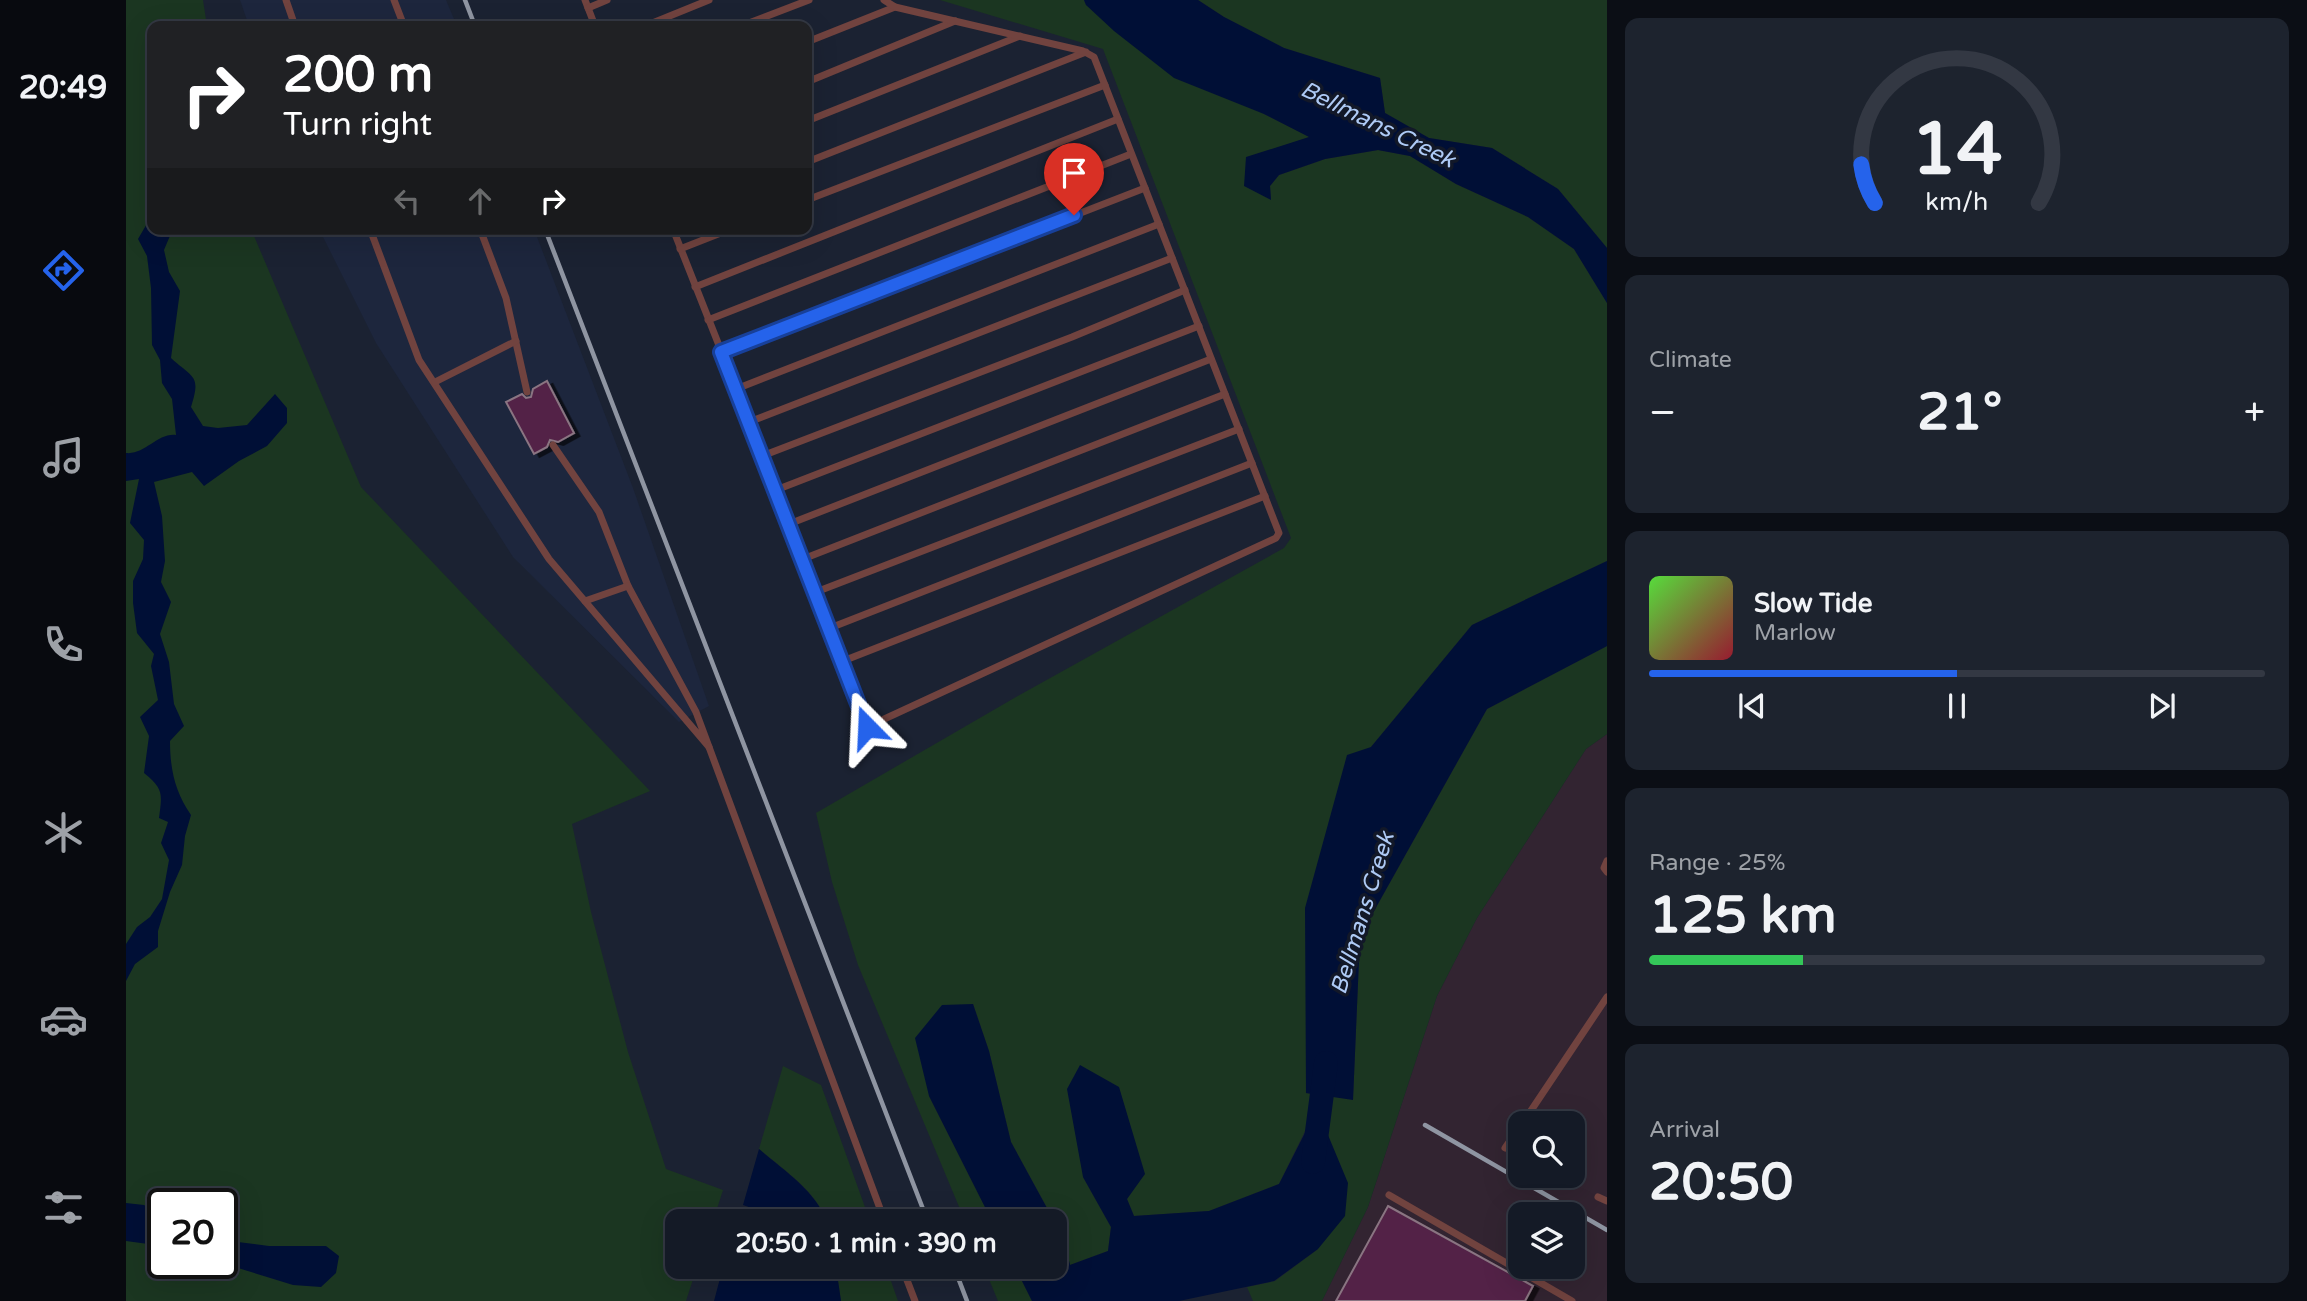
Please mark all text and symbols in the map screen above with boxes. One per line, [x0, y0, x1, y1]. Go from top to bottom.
text: 200 m [283, 46, 433, 105]
icon: right [168, 49, 259, 140]
text: 20:49 [19, 69, 107, 107]
water label: Bellmans Creek [1296, 75, 1461, 175]
text: Turn right [283, 106, 432, 144]
text: 14 [1911, 107, 2003, 195]
pin [1044, 143, 1104, 215]
icon: arrive [1055, 154, 1093, 192]
icon: left [388, 182, 426, 220]
icon: ahead [461, 182, 499, 220]
icon: right [534, 182, 572, 220]
text: km/h [1926, 187, 1988, 217]
icon: directions [39, 246, 88, 295]
text: Climate [1649, 346, 1732, 374]
text: 21° [1917, 381, 2002, 444]
text: − [1649, 390, 1676, 436]
text: + [2244, 390, 2265, 436]
icon: music [39, 433, 88, 482]
text: Slow Tide [1754, 588, 1872, 619]
text: Marlow [1754, 619, 1836, 647]
icon: phone [39, 620, 88, 669]
icon: previous [1733, 687, 1771, 725]
icon: pause [1938, 687, 1976, 725]
icon: next [2143, 687, 2181, 725]
position arrow [830, 690, 904, 764]
icon: climate [39, 808, 88, 857]
water label: Bellmans Creek [1325, 827, 1401, 998]
text: Range · 25% [1649, 849, 1785, 877]
text: 125 km [1649, 884, 1837, 947]
icon: car [39, 995, 88, 1044]
map controls [1508, 1111, 1585, 1279]
button: search [1508, 1111, 1585, 1188]
text: Arrival [1649, 1116, 1720, 1144]
text: 20:50 [1649, 1151, 1793, 1214]
icon: filters [39, 1183, 88, 1232]
speed limit sign: 20 [147, 1188, 238, 1279]
button: layers [1508, 1202, 1585, 1279]
text: 20:50 · 1 min · 390 m [735, 1228, 997, 1259]

